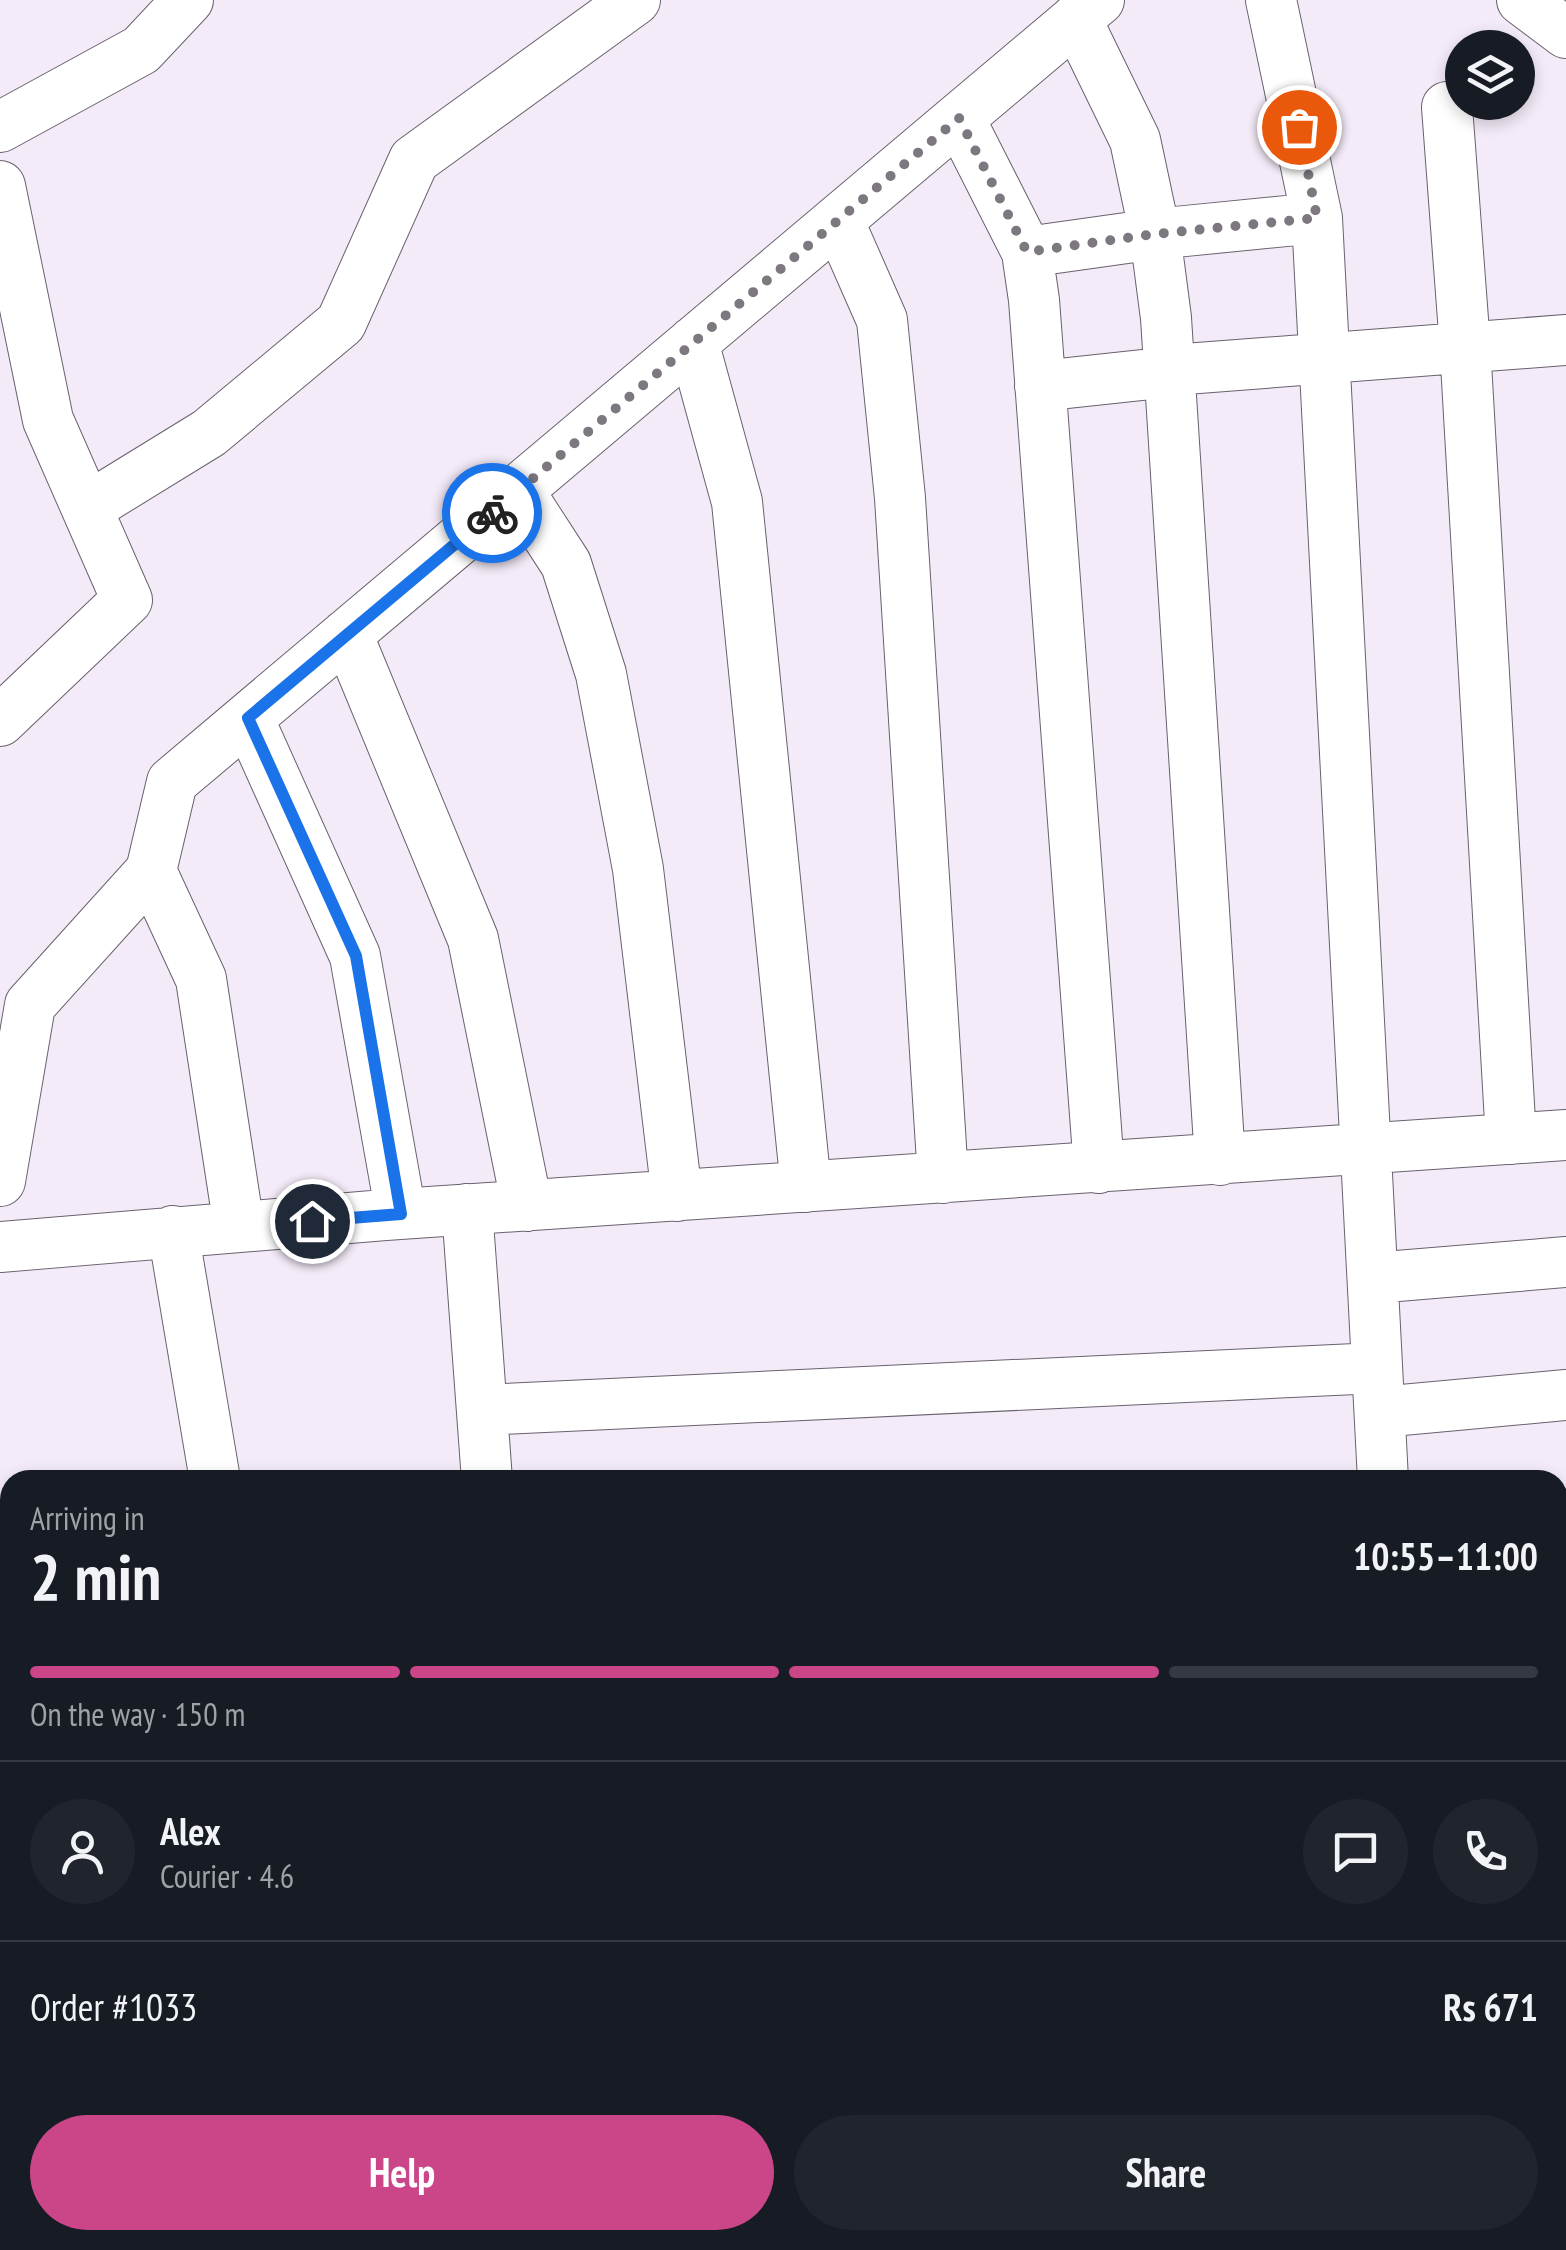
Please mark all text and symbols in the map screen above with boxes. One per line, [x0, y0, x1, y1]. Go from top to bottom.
map controls [1445, 30, 1535, 120]
button: layers [1445, 30, 1535, 120]
pin [1257, 85, 1342, 170]
icon: bag [1272, 100, 1327, 155]
courier [442, 463, 542, 563]
icon: bike [465, 486, 520, 541]
pin [270, 1179, 355, 1264]
icon: home [285, 1194, 340, 1249]
text: Arriving in [30, 1497, 145, 1539]
text: 10:55–11:00 [1353, 1531, 1538, 1580]
text: 2 min [30, 1534, 161, 1618]
text: On the way · 150 m [30, 1693, 245, 1735]
button: person [30, 1799, 135, 1904]
button: chat [1303, 1799, 1408, 1904]
button: phone [1433, 1799, 1538, 1904]
text: Alex [160, 1806, 221, 1855]
text: Courier · 4.6 [160, 1855, 294, 1897]
text: Order #1033 [30, 1982, 197, 2031]
text: Rs 671 [1443, 1982, 1538, 2031]
button: Help [30, 2115, 774, 2230]
button: Share [794, 2115, 1538, 2230]

